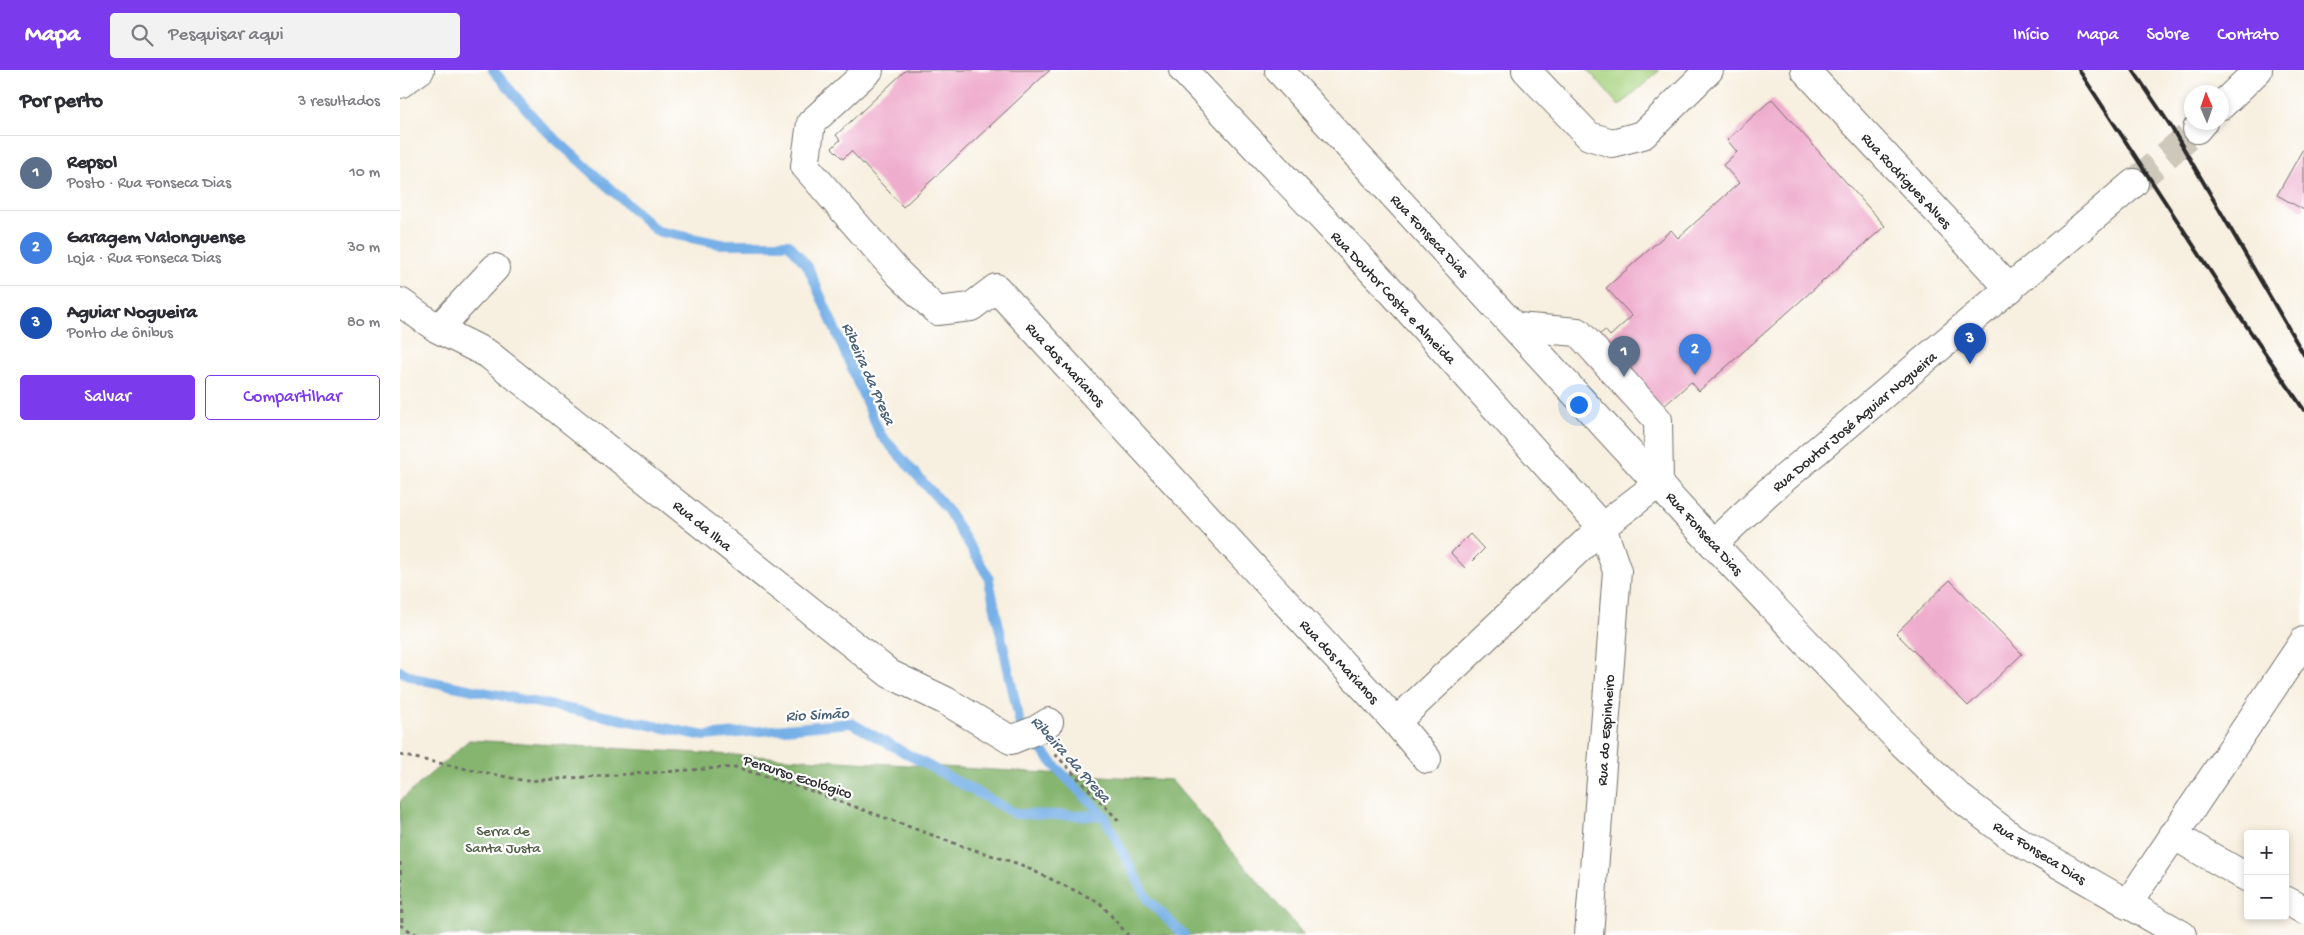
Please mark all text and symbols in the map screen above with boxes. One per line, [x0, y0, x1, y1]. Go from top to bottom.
search box [110, 13, 460, 58]
text: Mapa [25, 21, 80, 50]
icon: search [128, 21, 156, 49]
text: Pesquisar aqui [168, 24, 284, 47]
text: Início [2013, 25, 2049, 46]
text: Mapa [2077, 25, 2118, 46]
text: Sobre [2146, 25, 2189, 46]
text: Contato [2217, 25, 2279, 46]
north arrow [2184, 85, 2229, 130]
text: Por perto [20, 90, 103, 115]
text: 3 resultados [298, 93, 380, 112]
street label: Rua Rodrigues Alves [1857, 130, 1955, 233]
text: Repsol [67, 152, 117, 175]
text: 1 [33, 164, 39, 183]
text: 10 m [349, 164, 380, 183]
text: Posto · Rua Fonseca Dias [67, 175, 231, 194]
street label: Rua Fonseca Dias [1386, 191, 1472, 282]
text: Garagem Valonguense [67, 227, 245, 250]
street label: Rua Doutor Costa e Almeida [1326, 228, 1460, 369]
text: 2 [32, 239, 40, 258]
text: 30 m [347, 239, 380, 258]
text: Loja · Rua Fonseca Dias [67, 250, 221, 269]
text: Aguiar Nogueira [67, 302, 197, 325]
text: 3 [32, 314, 40, 333]
text: 80 m [347, 314, 380, 333]
water label: Ribeira da Presa [836, 320, 898, 430]
street label: Rua dos Marianos [1021, 320, 1108, 412]
pin: 3 [1954, 323, 1986, 364]
text: Ponto de ônibus [67, 325, 173, 344]
pin: 2 [1679, 334, 1711, 375]
pin: 1 [1608, 336, 1640, 377]
street label: Rua Doutor José Aguiar Nogueira [1769, 348, 1942, 497]
button: Salvar [20, 375, 195, 420]
button: Compartilhar [205, 375, 380, 420]
your location [1566, 392, 1592, 418]
street label: Rua Fonseca Dias [1661, 489, 1746, 580]
street label: Rua da Ilha [669, 497, 735, 556]
street label: Rua dos Marianos [1295, 617, 1382, 709]
street label: Rua do Espinheiro [1594, 674, 1620, 786]
water label: Rio Simão [785, 705, 850, 728]
water label: Ribeira da Presa [1026, 713, 1114, 808]
street label: Percurso Ecológico [740, 751, 854, 804]
street label: Rua Fonseca Dias [1989, 818, 2089, 890]
park label: Serra de Santa Justa [465, 823, 541, 858]
map controls [2244, 830, 2289, 920]
button: + [2244, 830, 2289, 875]
button: − [2244, 875, 2289, 920]

